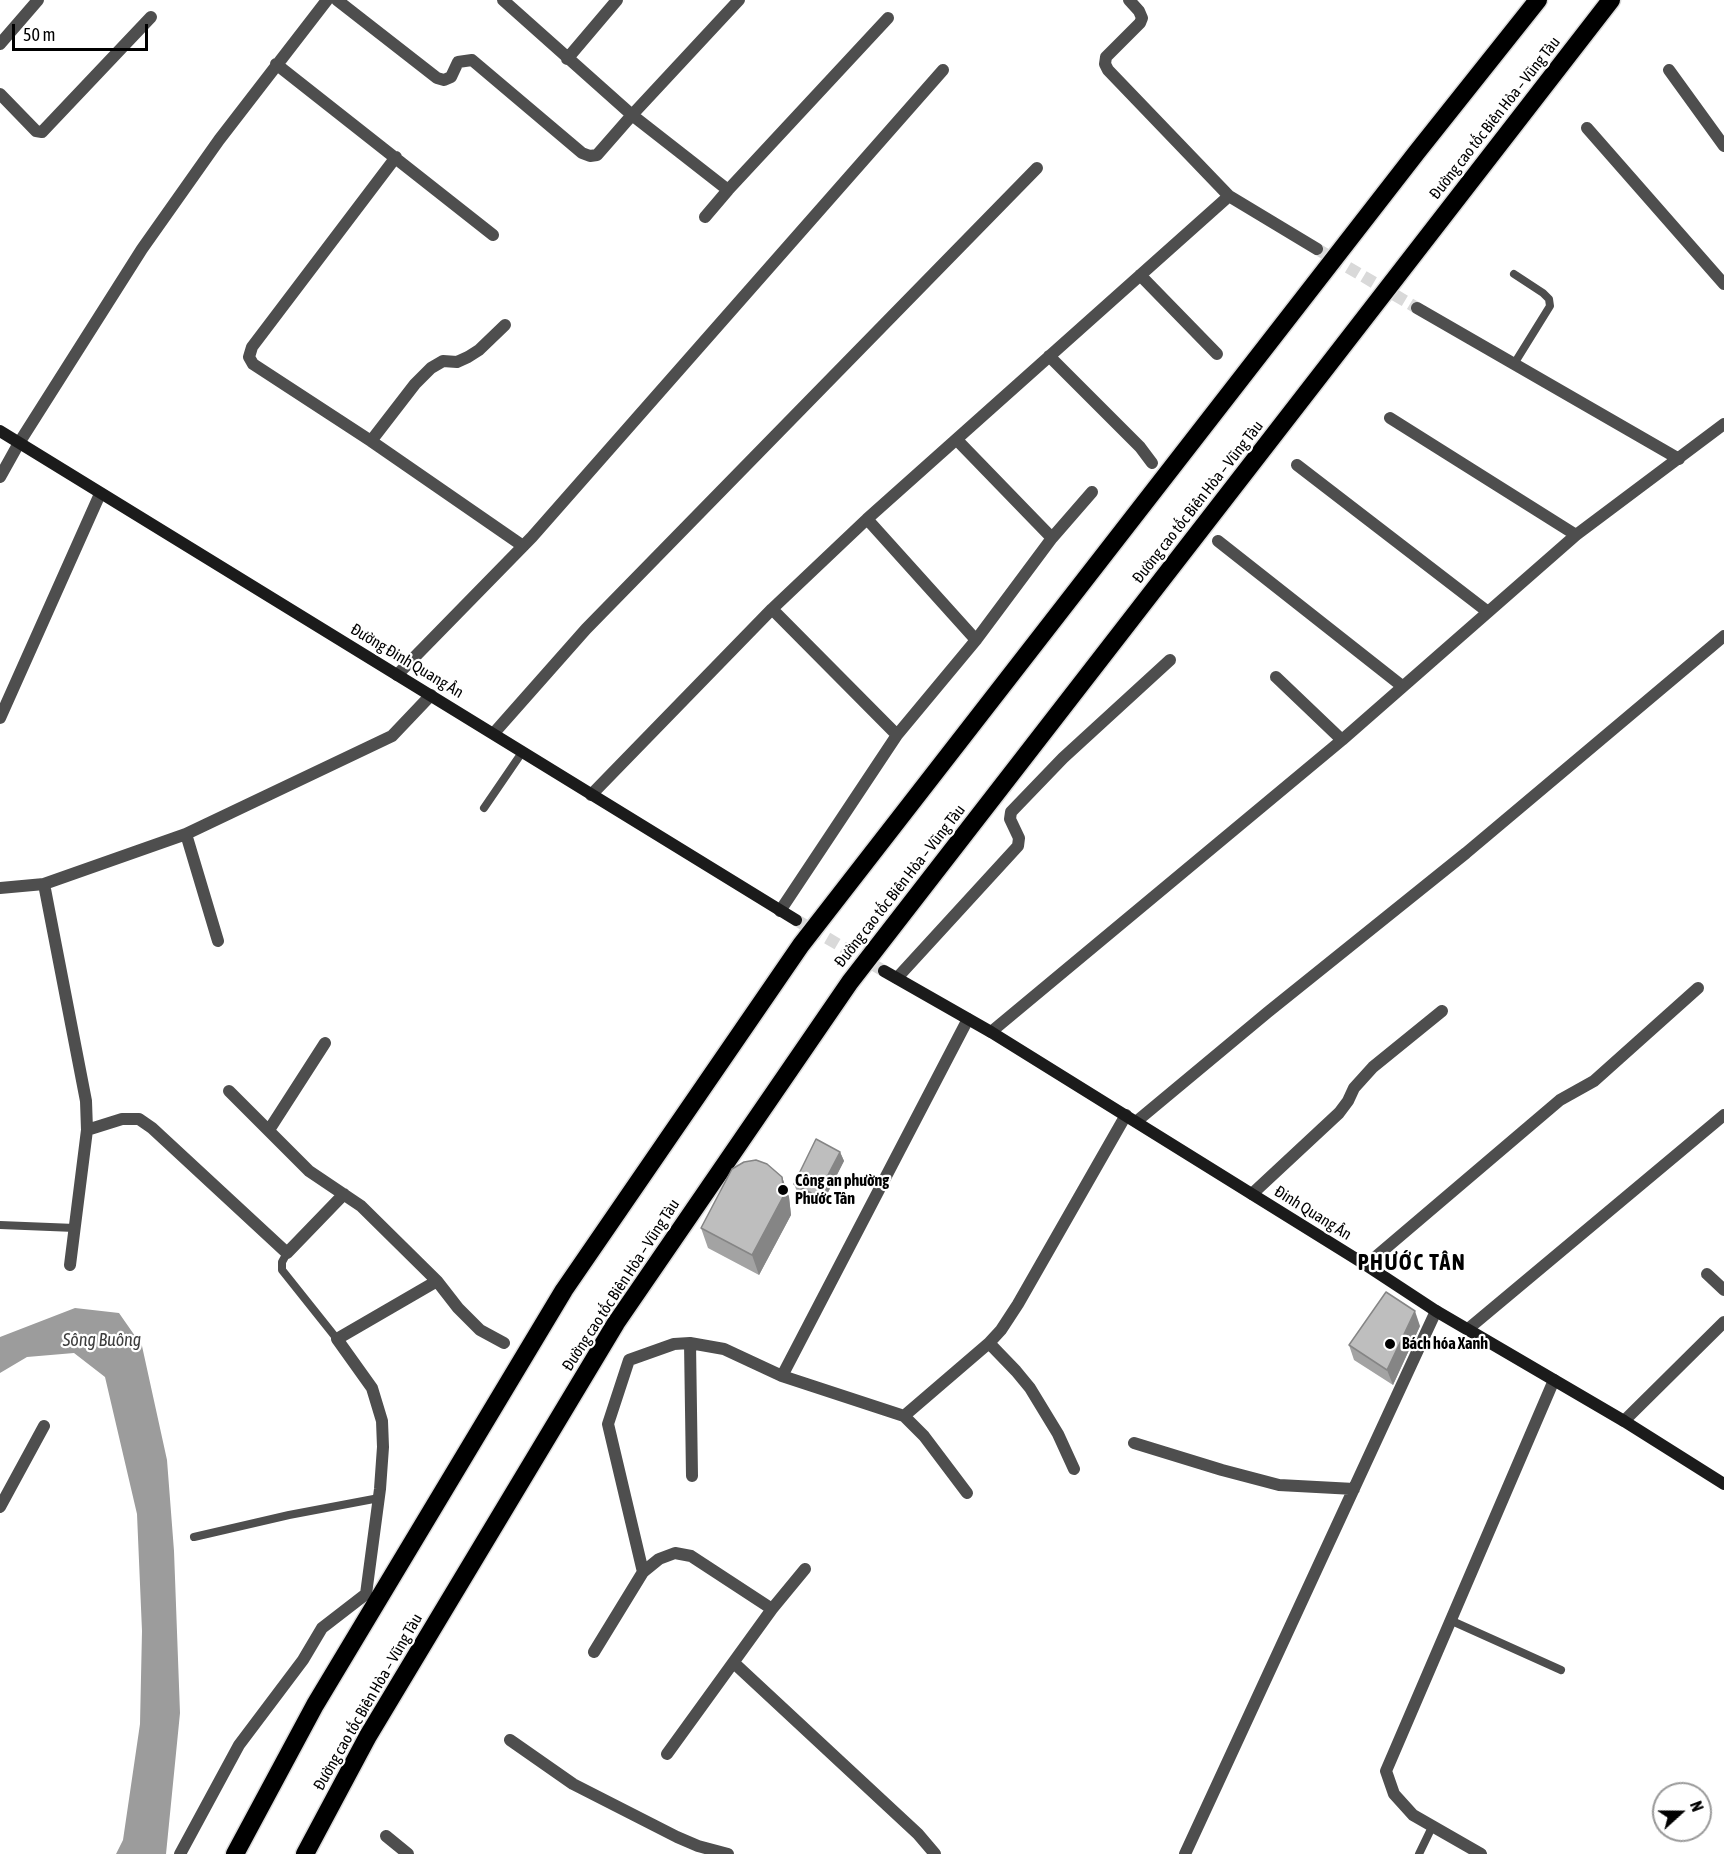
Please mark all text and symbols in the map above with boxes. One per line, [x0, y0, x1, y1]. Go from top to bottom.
scale bar [15, 12, 152, 50]
text: 50 m [23, 24, 55, 45]
street label: Đường cao tốc Biên Hòa – Vũng Tàu [1426, 33, 1564, 203]
street label: Đường cao tốc Biên Hòa – Vũng Tàu [1129, 417, 1267, 587]
street label: Đường Đinh Quang Ân [347, 620, 467, 702]
street label: Đường cao tốc Biên Hòa – Vũng Tàu [831, 801, 969, 971]
place label: Công an phường Phước Tân [795, 1171, 889, 1209]
street label: Đinh Quang Ân [1271, 1182, 1355, 1244]
marker: Công an phường Phước Tân [776, 1183, 790, 1197]
street label: Đường cao tốc Biên Hòa – Vũng Tàu [558, 1196, 684, 1374]
district label: PHƯỚC TÂN [1358, 1250, 1466, 1276]
water label: Sông Buông [63, 1329, 141, 1351]
place label: Bách hóa Xanh [1402, 1334, 1488, 1354]
marker: Bách hóa Xanh [1383, 1337, 1397, 1351]
street label: Đường cao tốc Biên Hòa – Vũng Tàu [309, 1610, 427, 1794]
north arrow [1652, 1782, 1712, 1842]
text: N [1687, 1799, 1707, 1814]

